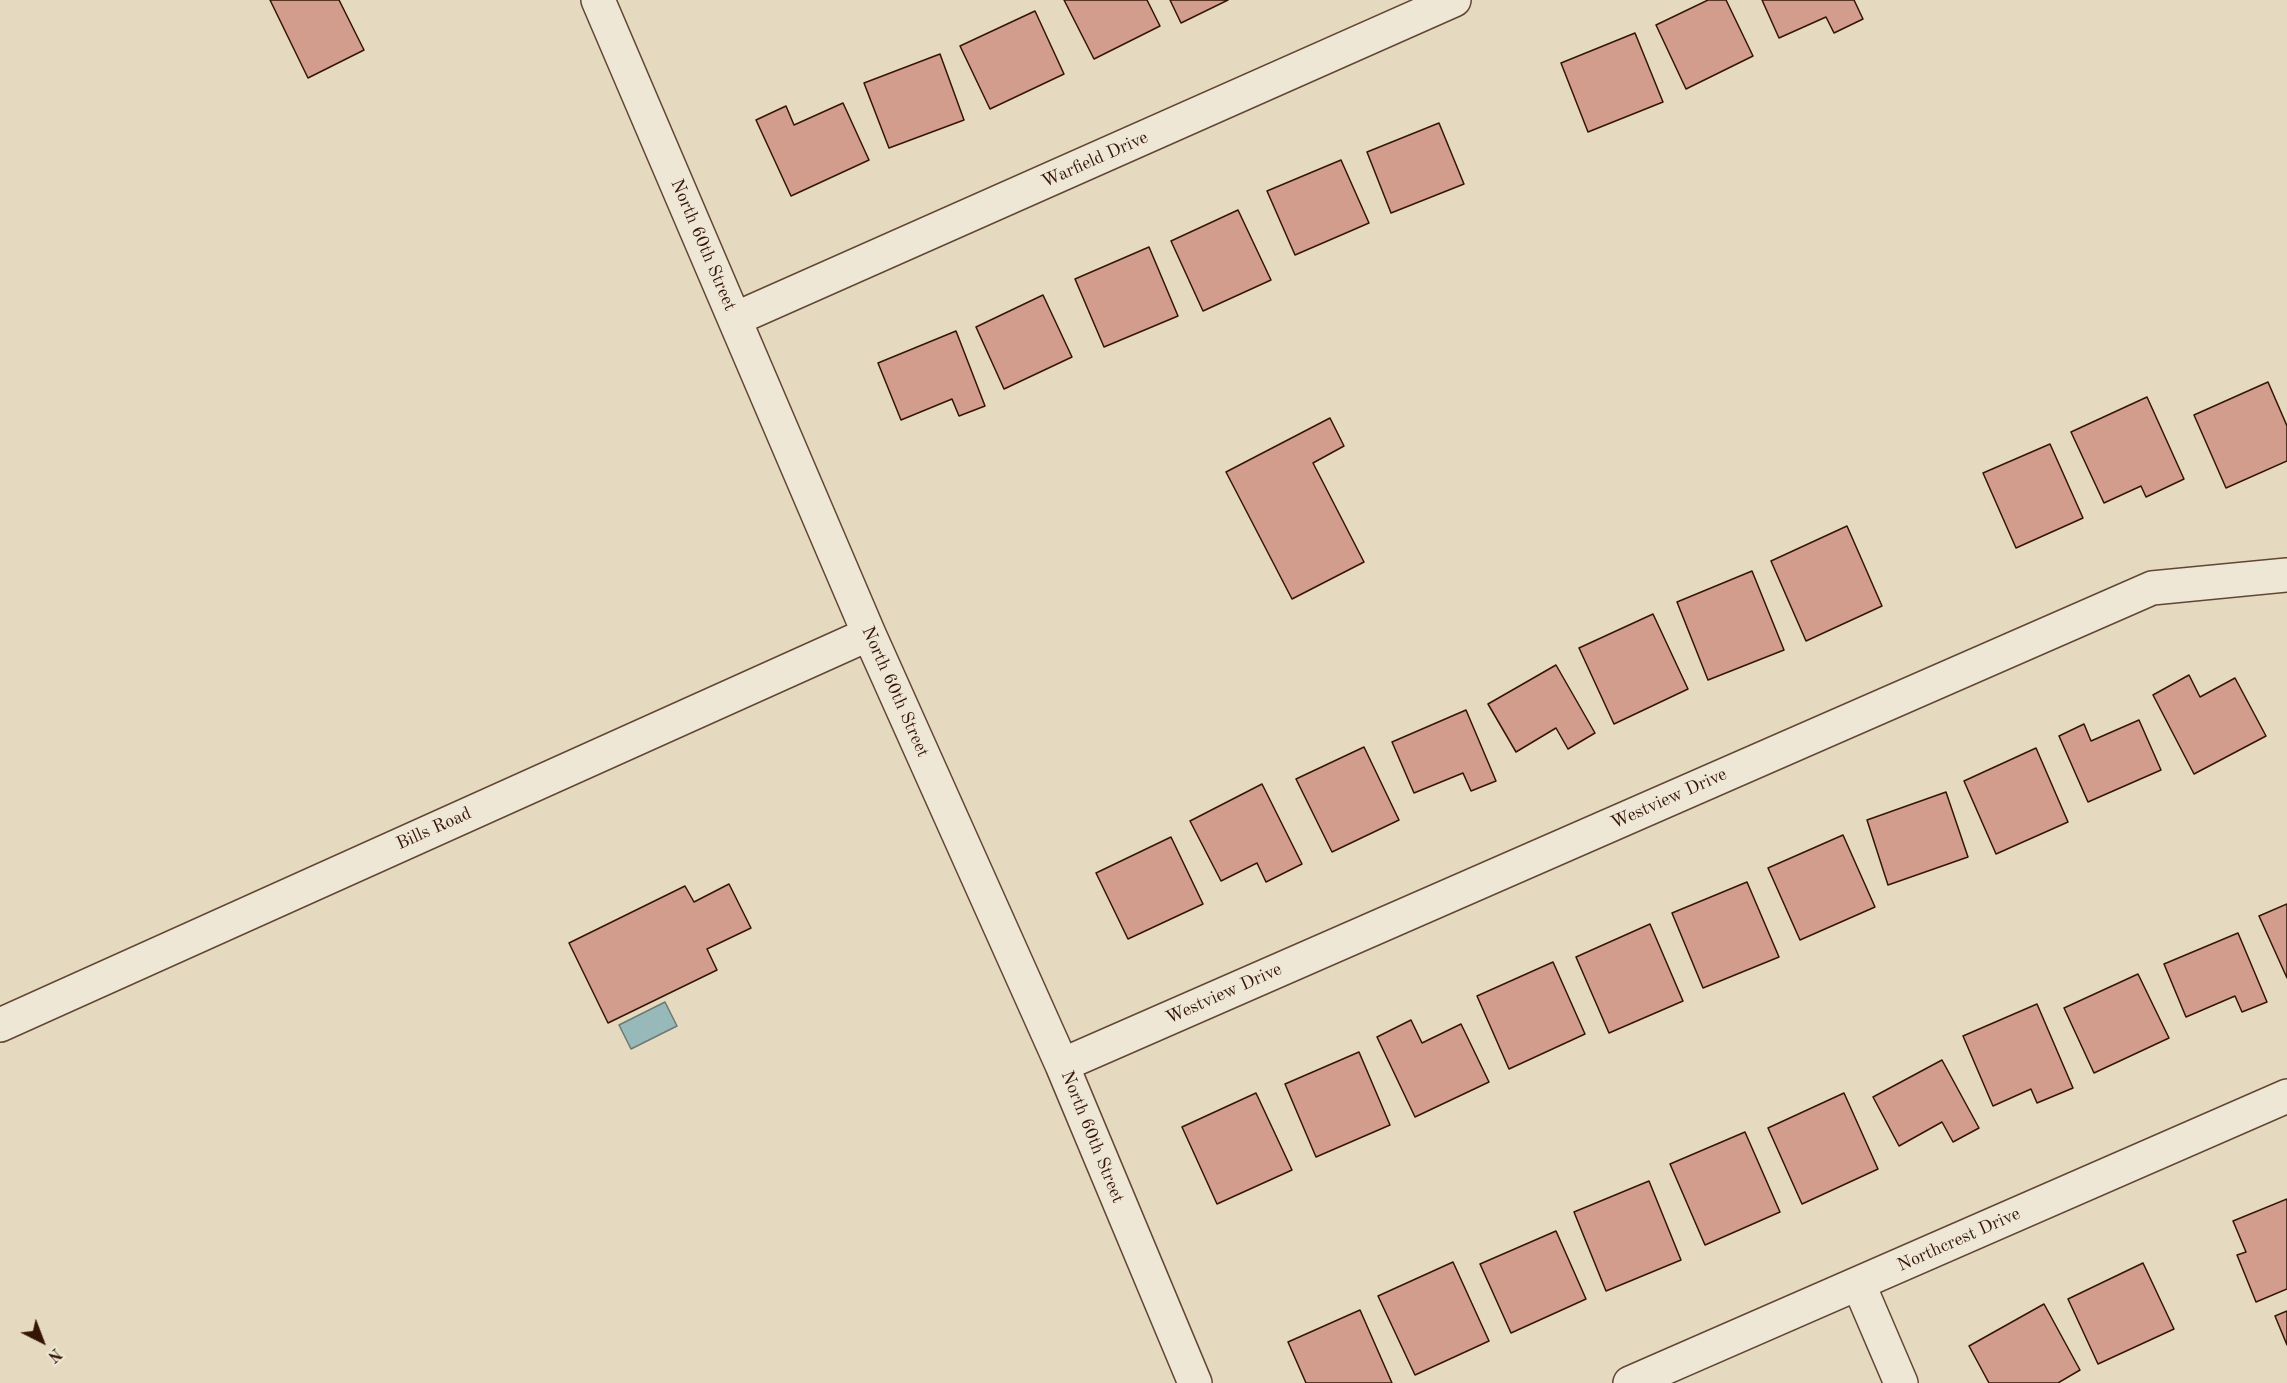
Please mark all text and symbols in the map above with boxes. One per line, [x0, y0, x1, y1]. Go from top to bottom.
street label: Warfield Drive [1038, 127, 1152, 193]
street label: North 60th Street [666, 176, 740, 314]
street label: North 60th Street [856, 623, 934, 761]
street label: Westview Drive [1608, 764, 1730, 834]
street label: Bills Road [393, 803, 475, 855]
street label: Westview Drive [1163, 959, 1285, 1029]
street label: North 60th Street [1056, 1068, 1128, 1206]
street label: Northcrest Drive [1894, 1203, 2024, 1277]
north arrow [12, 1311, 72, 1371]
text: N [44, 1344, 64, 1364]

